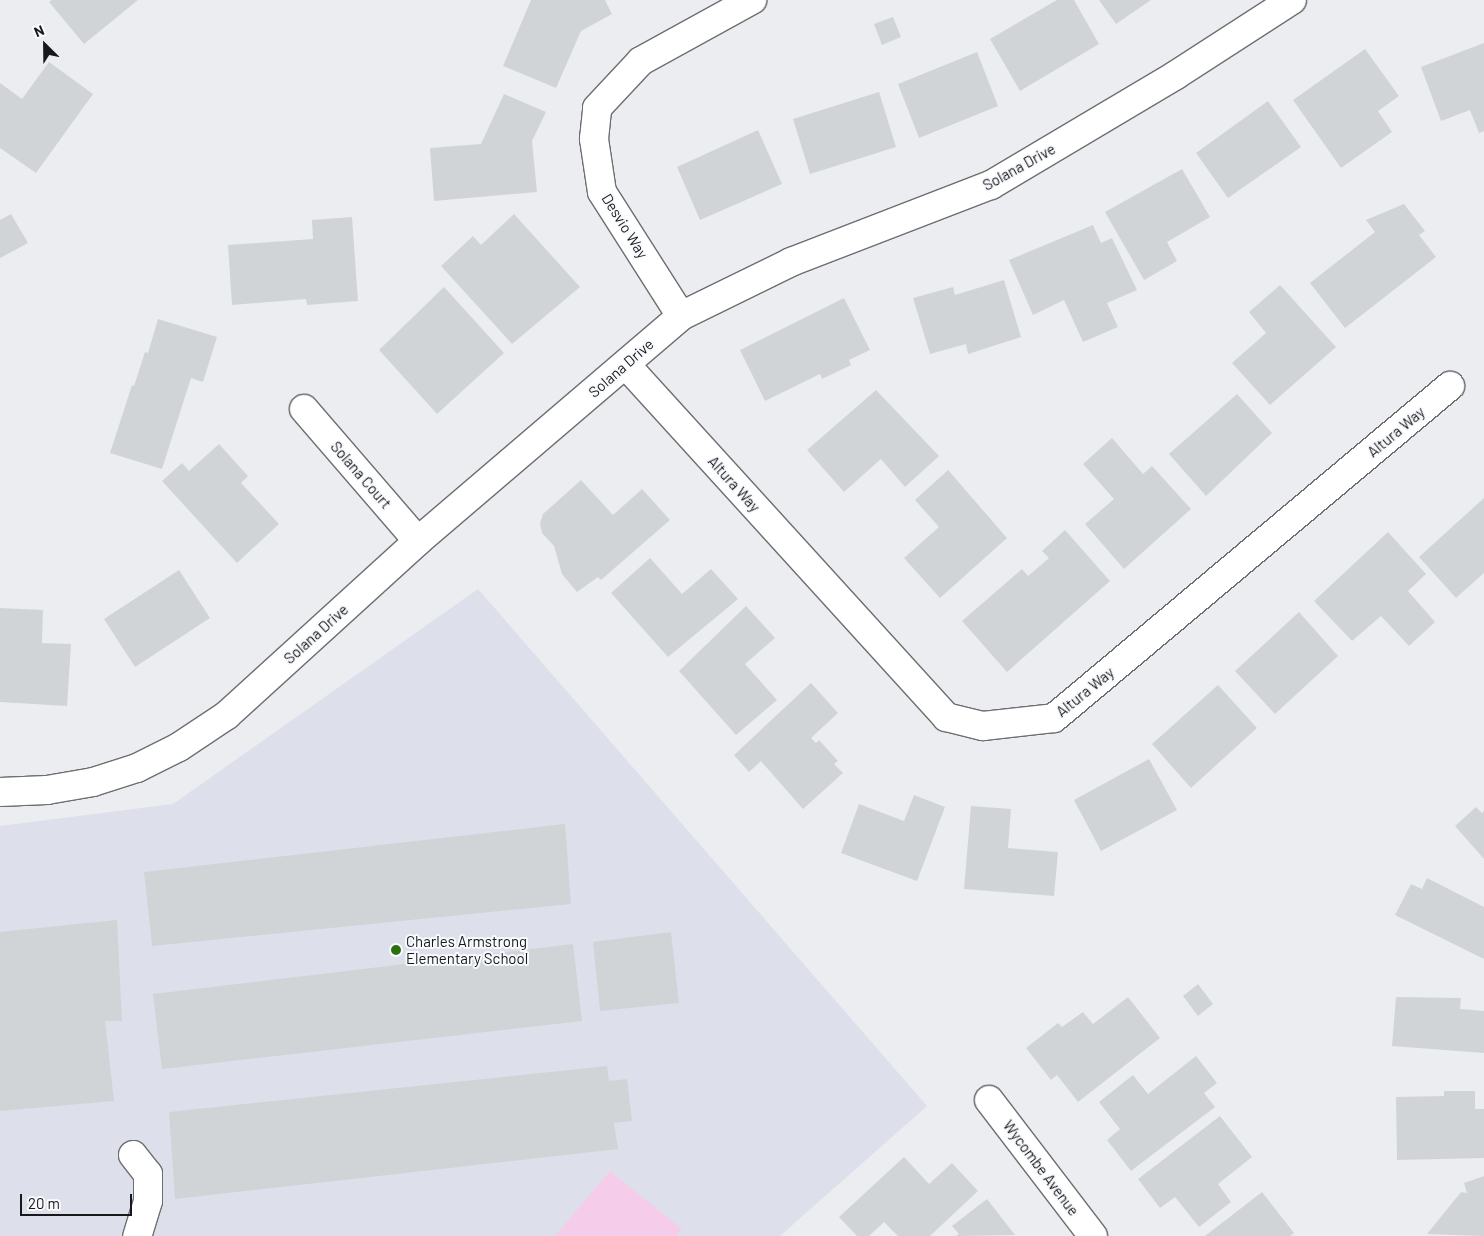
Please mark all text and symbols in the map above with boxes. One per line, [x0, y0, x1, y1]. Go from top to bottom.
north arrow [20, 20, 70, 70]
text: N [31, 21, 47, 40]
street label: Solana Drive [980, 140, 1058, 194]
street label: Desvio Way [598, 190, 652, 262]
street label: Solana Drive [585, 335, 657, 401]
street label: Altura Way [1364, 403, 1428, 461]
street label: Solana Court [327, 438, 395, 512]
street label: Altura Way [704, 452, 764, 516]
street label: Solana Drive [280, 600, 352, 668]
street label: Altura Way [1052, 663, 1118, 721]
place label: Charles Armstrong Elementary School [406, 932, 528, 967]
marker: Charles Armstrong Elementary School [390, 944, 402, 956]
street label: Wycombe Avenue [999, 1117, 1083, 1219]
scale bar [22, 1184, 135, 1216]
text: 20 m [28, 1194, 60, 1212]

